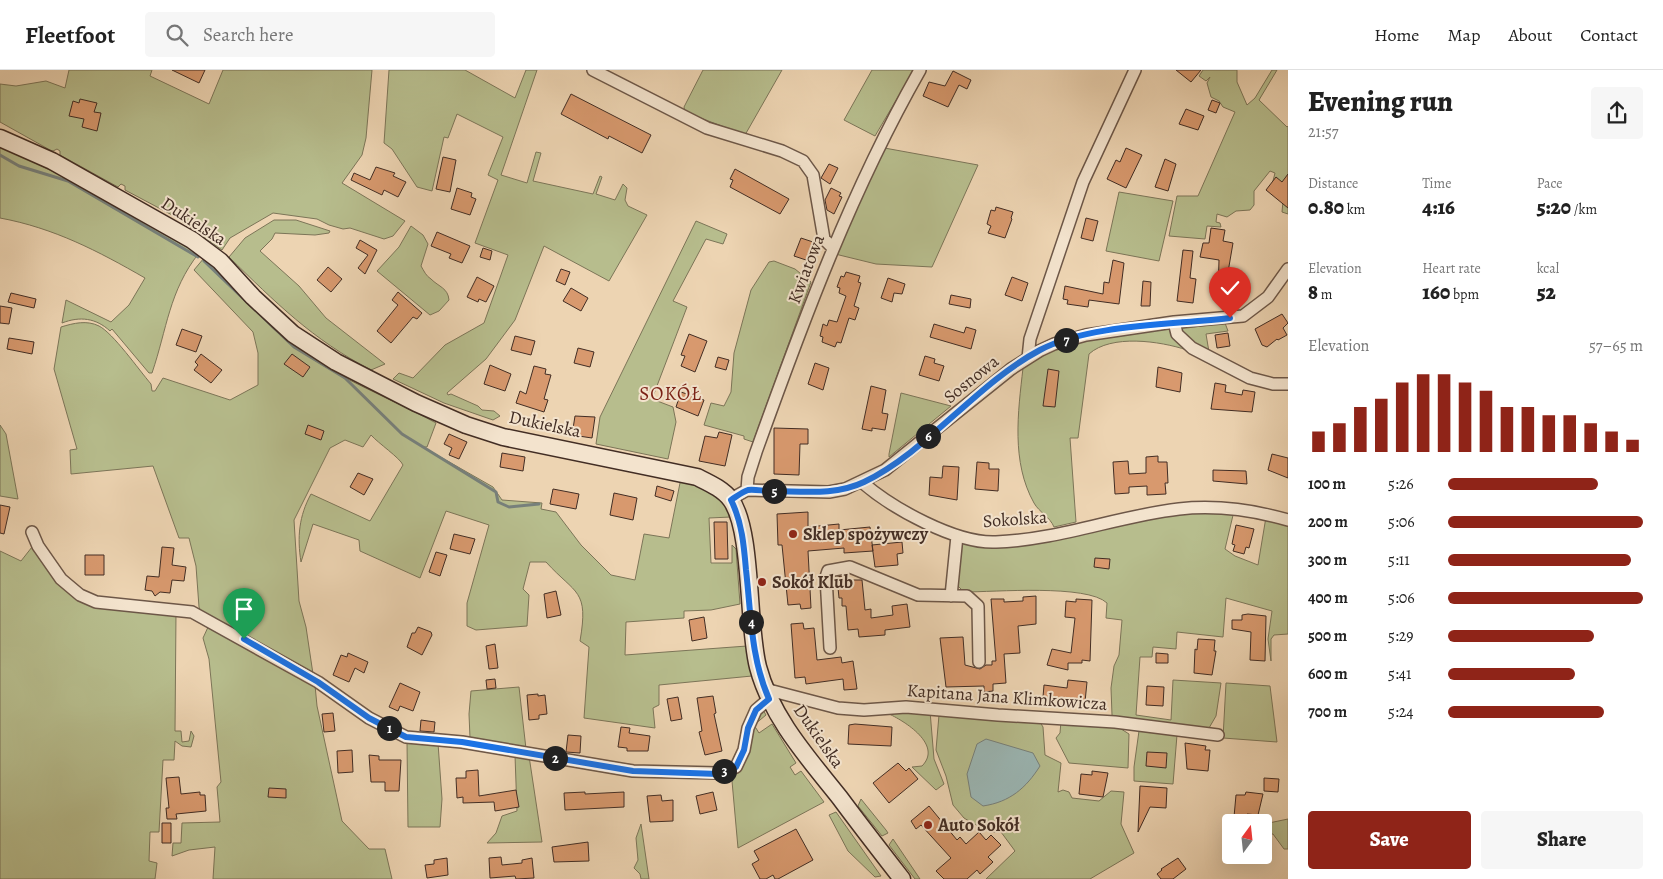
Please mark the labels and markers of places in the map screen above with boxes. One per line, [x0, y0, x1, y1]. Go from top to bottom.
pin [1209, 267, 1251, 318]
pin: 7 [1054, 328, 1078, 352]
pin: 6 [916, 424, 940, 448]
pin: 5 [762, 478, 786, 504]
place label: Sklep spożywczy [803, 522, 929, 546]
marker: Sklep spożywczy [787, 528, 799, 540]
place label: Sokół Klub [772, 570, 853, 594]
marker: Sokół Klub [756, 576, 768, 588]
pin [223, 588, 265, 639]
pin: 4 [738, 610, 764, 634]
pin: 1 [376, 716, 402, 740]
pin: 2 [542, 746, 568, 770]
pin: 3 [712, 758, 736, 784]
place label: Auto Sokół [937, 813, 1020, 837]
marker: Auto Sokół [922, 819, 934, 831]

